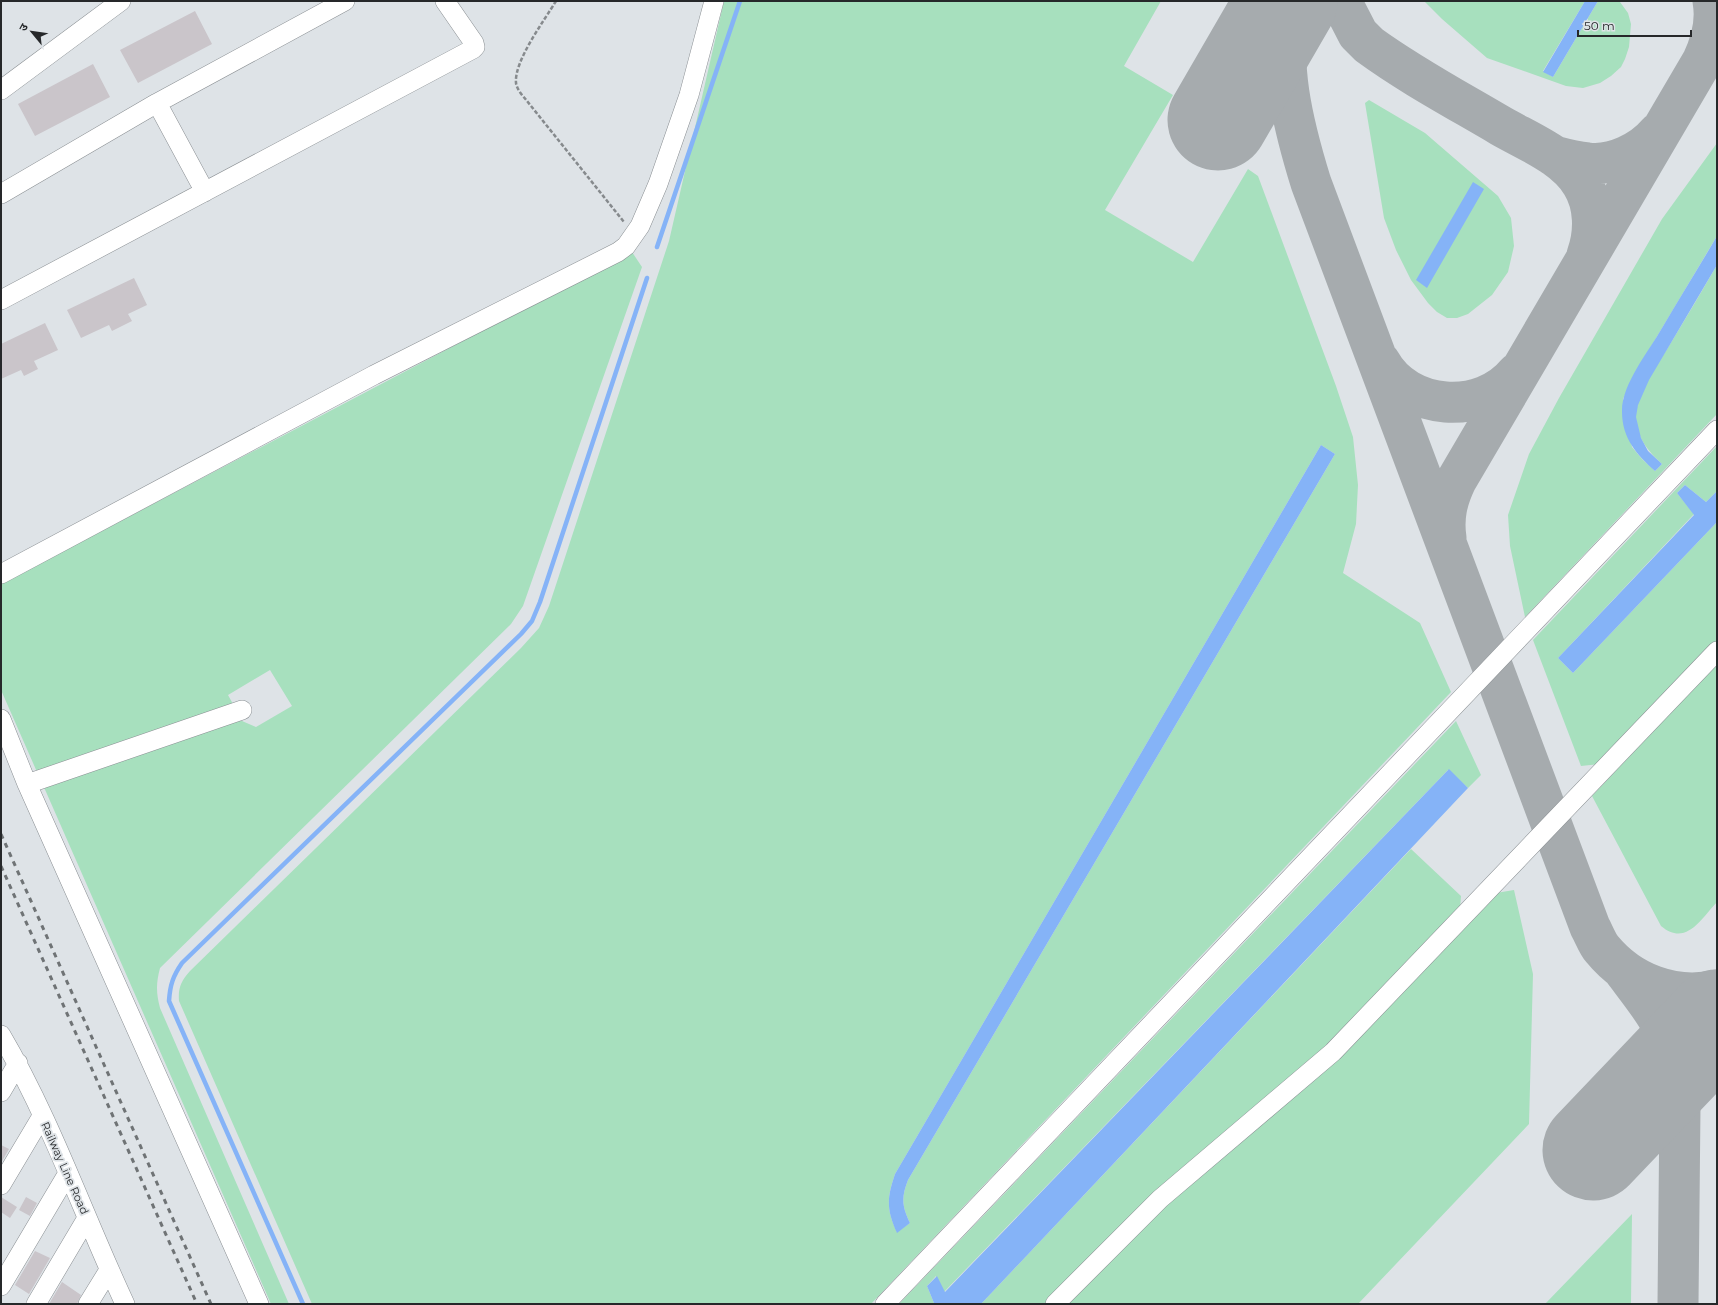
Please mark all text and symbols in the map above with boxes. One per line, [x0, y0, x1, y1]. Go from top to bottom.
north arrow [12, 12, 52, 52]
scale bar [1578, 12, 1691, 38]
text: 50 m [1584, 18, 1615, 33]
text: उ [16, 20, 31, 33]
street label: Railway Line Road [38, 1119, 92, 1217]

